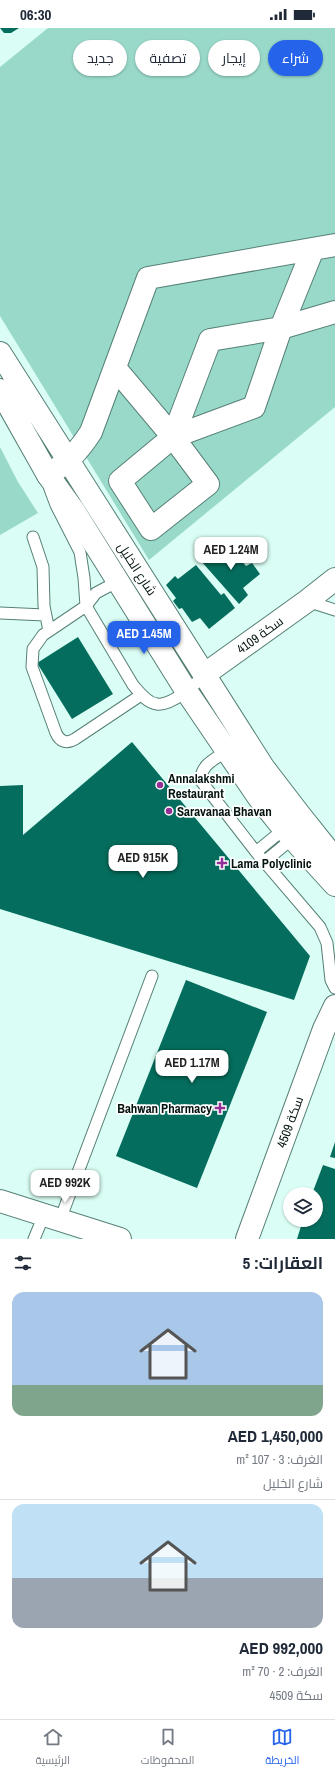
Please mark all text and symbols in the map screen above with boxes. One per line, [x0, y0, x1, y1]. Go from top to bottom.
text: 06:30 [20, 4, 51, 25]
chip: جديد [73, 40, 127, 76]
chip: تصفية [135, 40, 200, 76]
chip: إيجار [208, 40, 260, 76]
chip: شراء [268, 40, 323, 76]
pin: AED 1.24M [185, 537, 277, 571]
street label: شارع الخليل [114, 539, 160, 599]
text: AED 1.24M [203, 541, 259, 558]
street label: سكة 4109 [233, 612, 287, 658]
pin: AED 1.45M [98, 621, 190, 655]
text: AED 1.45M [116, 625, 172, 642]
place label: Annalakshmi Restaurant [168, 770, 234, 802]
marker: Annalakshmi Restaurant [155, 780, 165, 790]
place label: Saravanaa Bhavan [177, 803, 272, 820]
marker: Saravanaa Bhavan [164, 806, 174, 816]
pin: AED 915K [102, 845, 184, 879]
text: AED 915K [118, 849, 168, 866]
place label: Lama Polyclinic [231, 855, 312, 872]
marker: Lama Polyclinic [216, 857, 228, 869]
pin: AED 1.17M [146, 1050, 238, 1084]
text: AED 1.17M [164, 1054, 220, 1071]
street label: سكة 4509 [273, 1094, 307, 1150]
place label: Bahwan Pharmacy [117, 1100, 212, 1117]
marker: Bahwan Pharmacy [215, 1103, 225, 1113]
pin: AED 992K [24, 1170, 106, 1204]
text: AED 992K [40, 1174, 90, 1191]
map controls [283, 1187, 323, 1227]
button: layers [283, 1187, 323, 1227]
text: العقارات: 5 [243, 1251, 323, 1274]
icon: filters [12, 1252, 34, 1274]
icon: home [132, 1318, 204, 1390]
text: AED 1,450,000 [228, 1424, 323, 1447]
text: الغرف: 3 · 107 m² [236, 1451, 323, 1468]
text: شارع الخليل [263, 1475, 323, 1492]
icon: home [132, 1530, 204, 1602]
text: AED 992,000 [239, 1636, 323, 1659]
text: الغرف: 2 · 70 m² [242, 1663, 323, 1680]
text: سكة 4509 [269, 1687, 323, 1704]
tab: الرئيسية [35, 1726, 70, 1770]
tab: المحفوظات [141, 1726, 194, 1770]
tab: الخريطة [265, 1726, 300, 1770]

